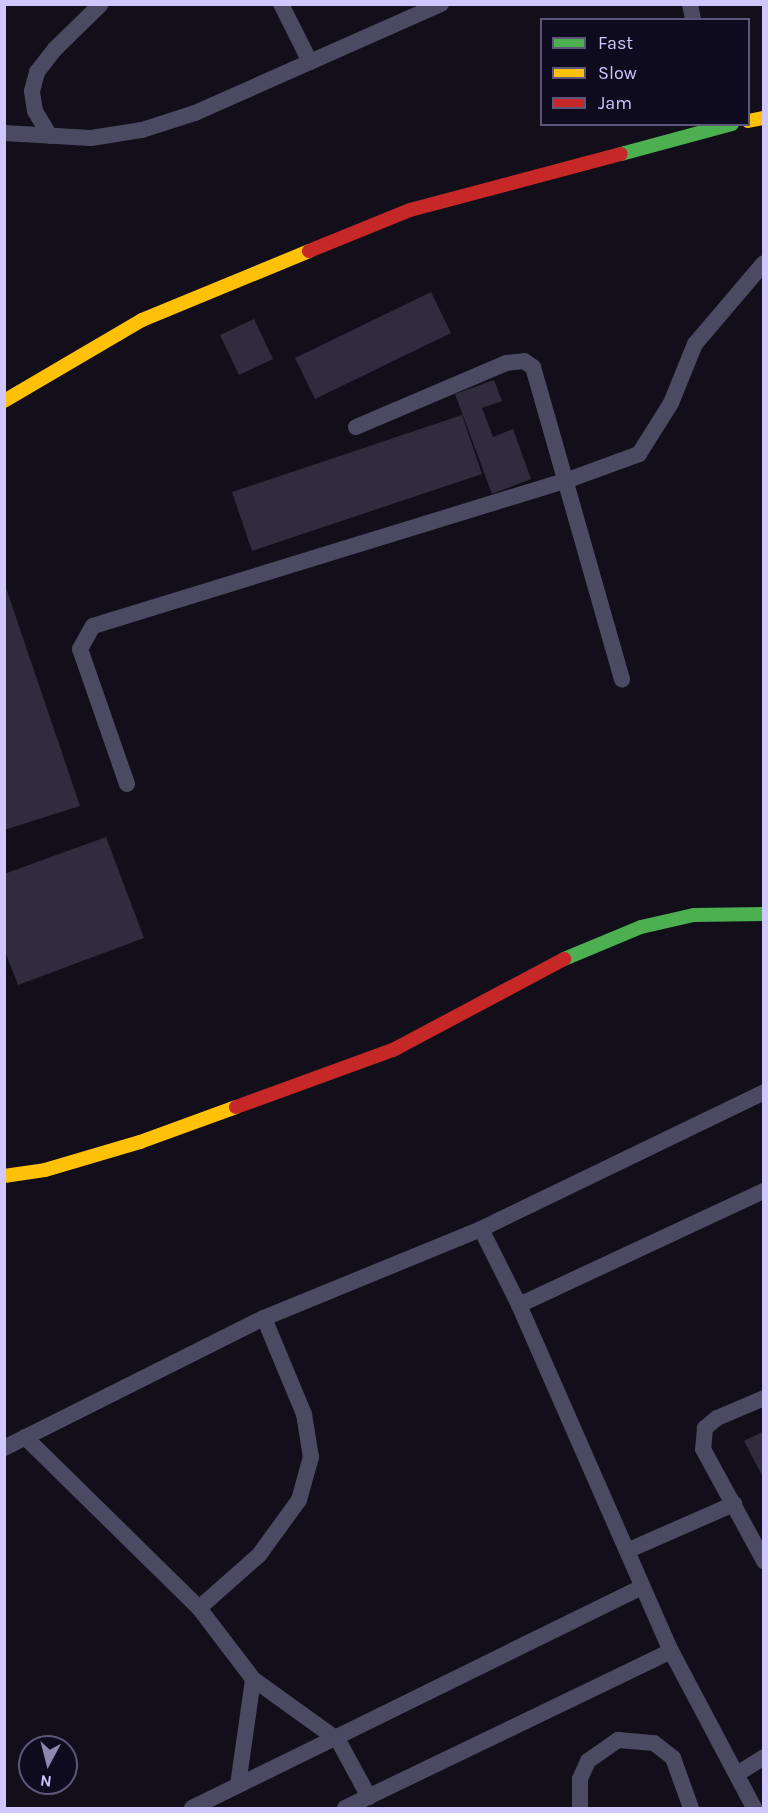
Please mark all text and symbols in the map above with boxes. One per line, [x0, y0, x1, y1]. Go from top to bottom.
legend [540, 18, 750, 126]
text: Fast [598, 32, 633, 54]
text: Slow [598, 62, 637, 84]
text: Jam [598, 92, 632, 114]
north arrow [18, 1735, 78, 1795]
text: N [39, 1771, 53, 1792]

